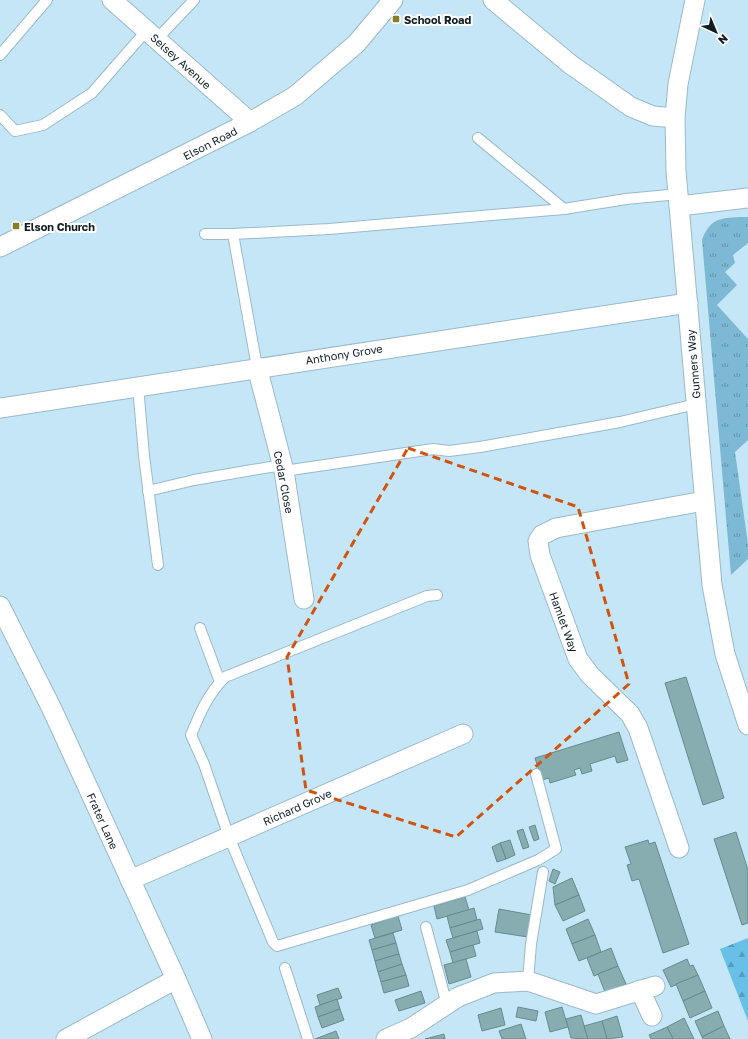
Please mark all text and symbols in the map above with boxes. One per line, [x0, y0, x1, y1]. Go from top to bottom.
north arrow [696, 12, 736, 52]
place label: School Road [404, 13, 471, 26]
marker: School Road [391, 14, 401, 24]
street label: Selsey Avenue [148, 31, 214, 91]
text: N [716, 32, 731, 47]
street label: Elson Road [181, 124, 239, 162]
place label: Elson Church [24, 220, 95, 233]
marker: Elson Church [11, 221, 21, 231]
street label: Gunners Way [683, 329, 703, 399]
street label: Anthony Grove [305, 341, 383, 367]
street label: Cedar Close [272, 450, 296, 514]
street label: Hamlet Way [547, 590, 581, 654]
street label: Richard Grove [261, 786, 333, 828]
street label: Frater Lane [85, 791, 121, 851]

